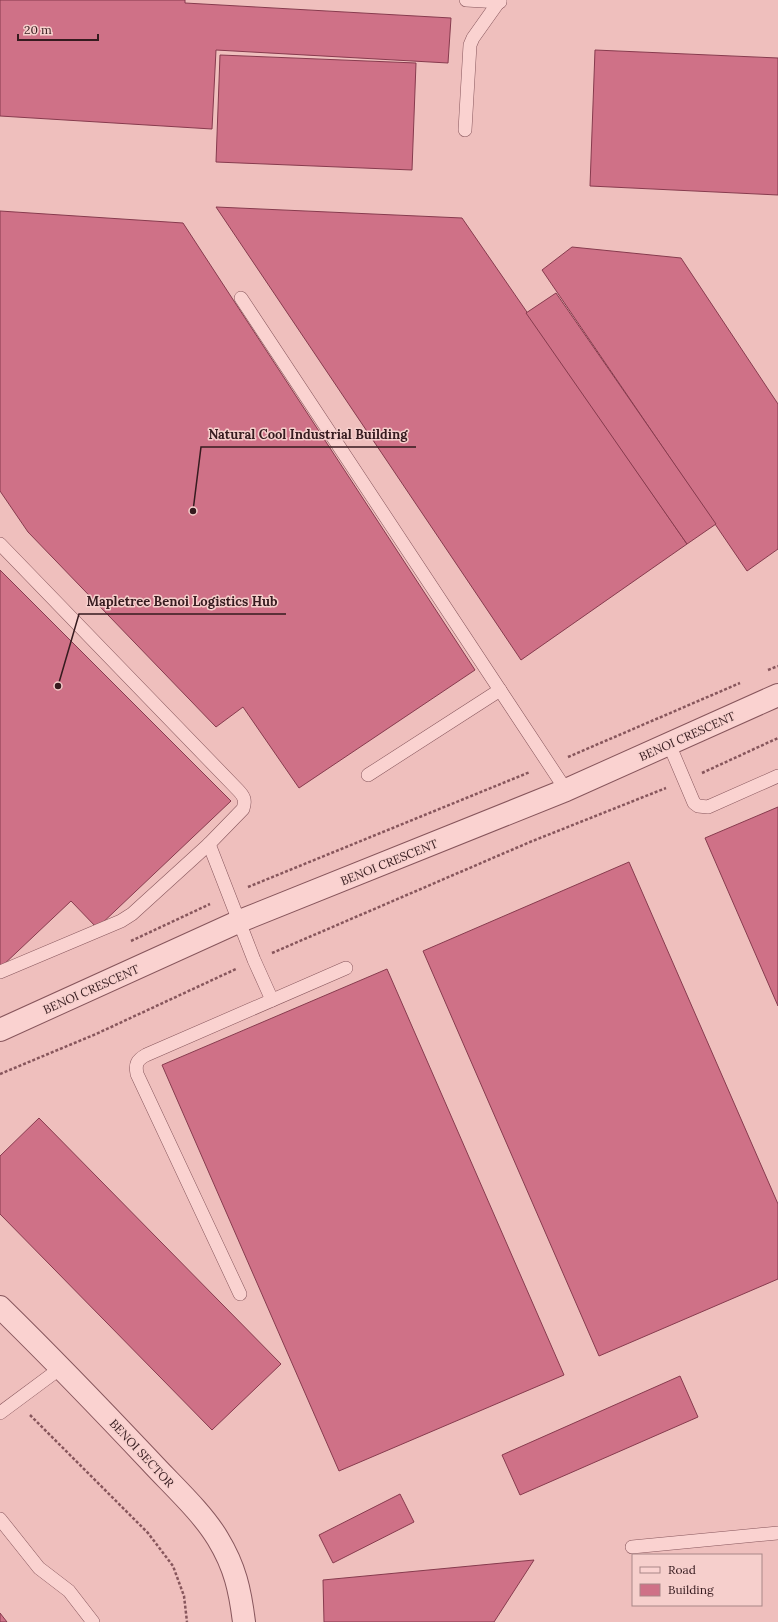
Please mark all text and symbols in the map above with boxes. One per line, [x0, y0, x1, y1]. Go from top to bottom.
scale bar [18, 16, 98, 42]
text: 20 m [24, 22, 52, 37]
callout: Natural Cool Industrial Building [201, 422, 416, 447]
text: Natural Cool Industrial Building [208, 426, 408, 443]
callout: Mapletree Benoi Logistics Hub [79, 589, 286, 614]
text: Mapletree Benoi Logistics Hub [87, 593, 278, 610]
street label: BENOI CRESCENT [637, 708, 738, 764]
street label: BENOI CRESCENT [338, 836, 440, 888]
street label: BENOI CRESCENT [41, 961, 142, 1017]
street label: BENOI SECTOR [107, 1416, 178, 1491]
legend [632, 1554, 762, 1606]
text: Road [668, 1562, 696, 1577]
text: Building [668, 1582, 714, 1597]

